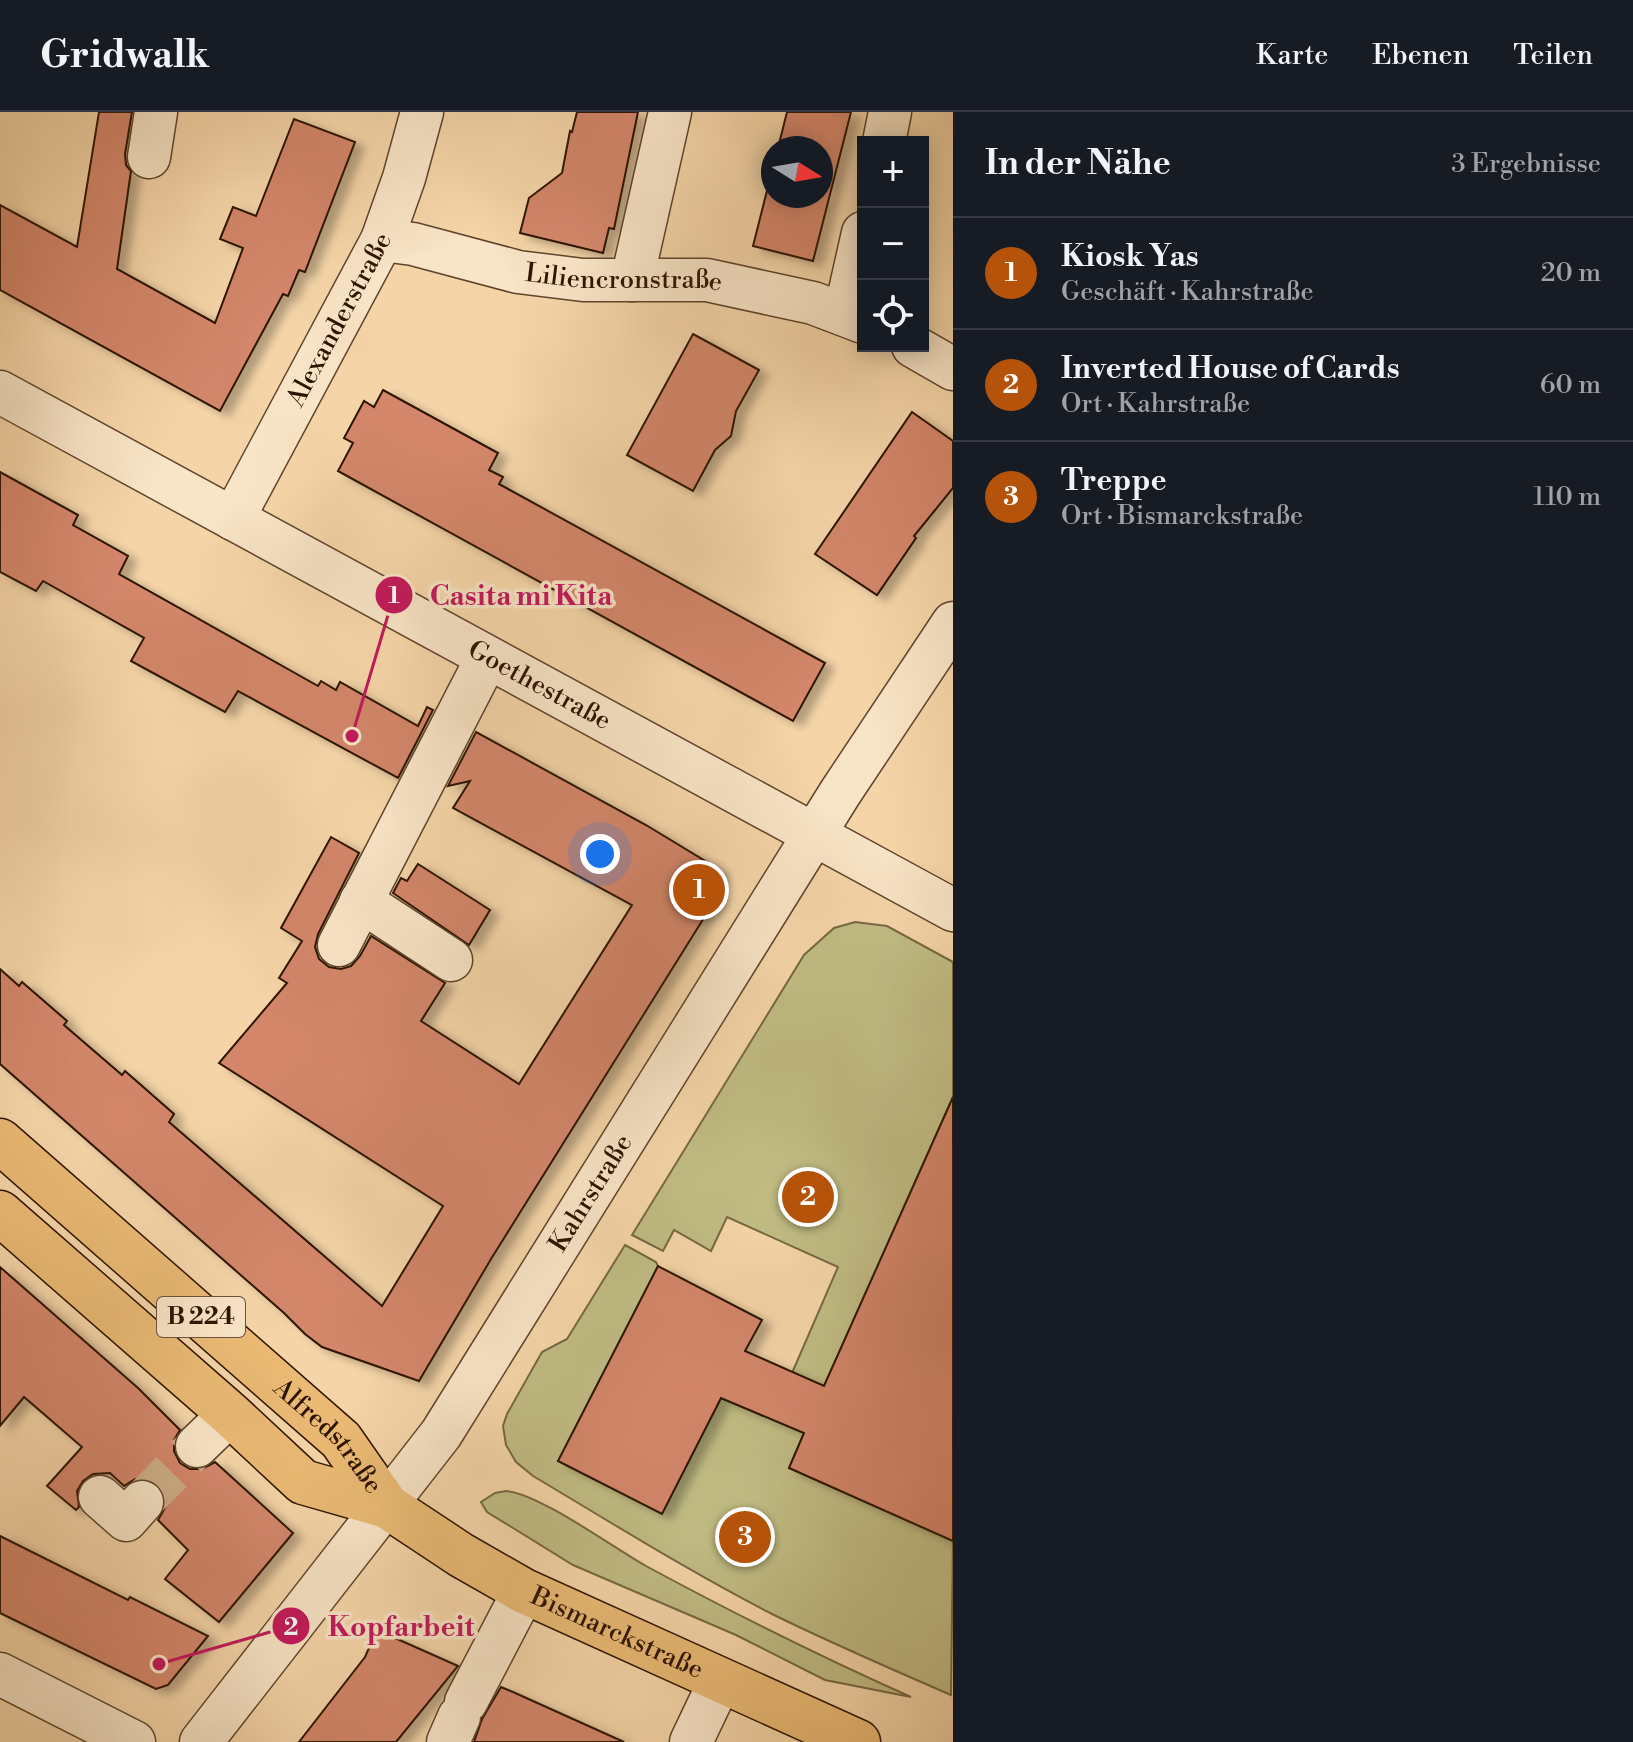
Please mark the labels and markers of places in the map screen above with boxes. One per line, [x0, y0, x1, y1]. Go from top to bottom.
callout: Casita mi Kita [374, 569, 628, 621]
pin: 1 [673, 860, 725, 920]
pin: 2 [782, 1167, 834, 1227]
pin: 3 [719, 1507, 771, 1567]
callout: Kopfarbeit [271, 1600, 490, 1652]

